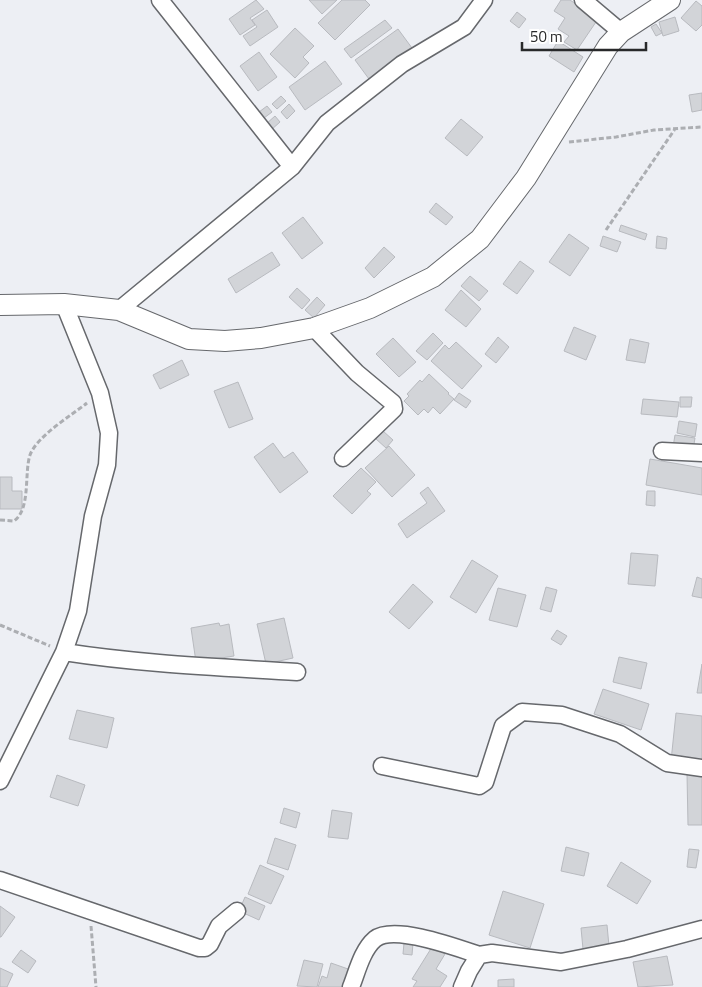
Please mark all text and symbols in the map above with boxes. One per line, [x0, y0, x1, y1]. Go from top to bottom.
scale bar [522, 20, 646, 52]
text: 50 m [530, 25, 563, 48]

